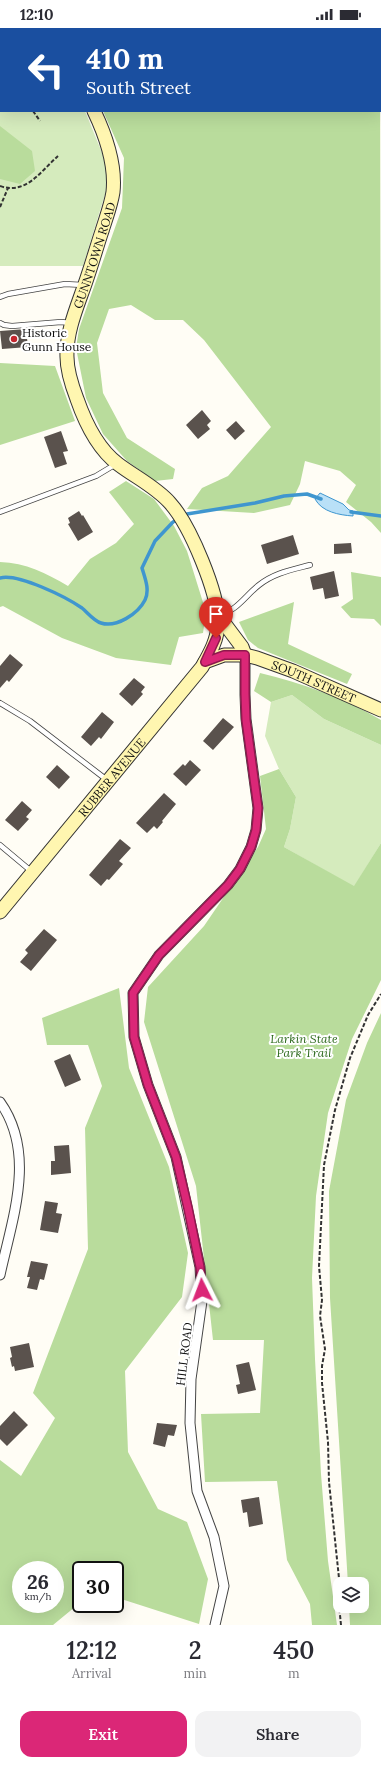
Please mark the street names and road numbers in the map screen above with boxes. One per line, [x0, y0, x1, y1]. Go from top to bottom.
street label: GUNNTOWN ROAD [69, 200, 118, 310]
street label: SOUTH STREET [270, 656, 359, 706]
street label: RUBBER AVENUE [75, 735, 148, 819]
street label: HILL ROAD [173, 1321, 195, 1387]

